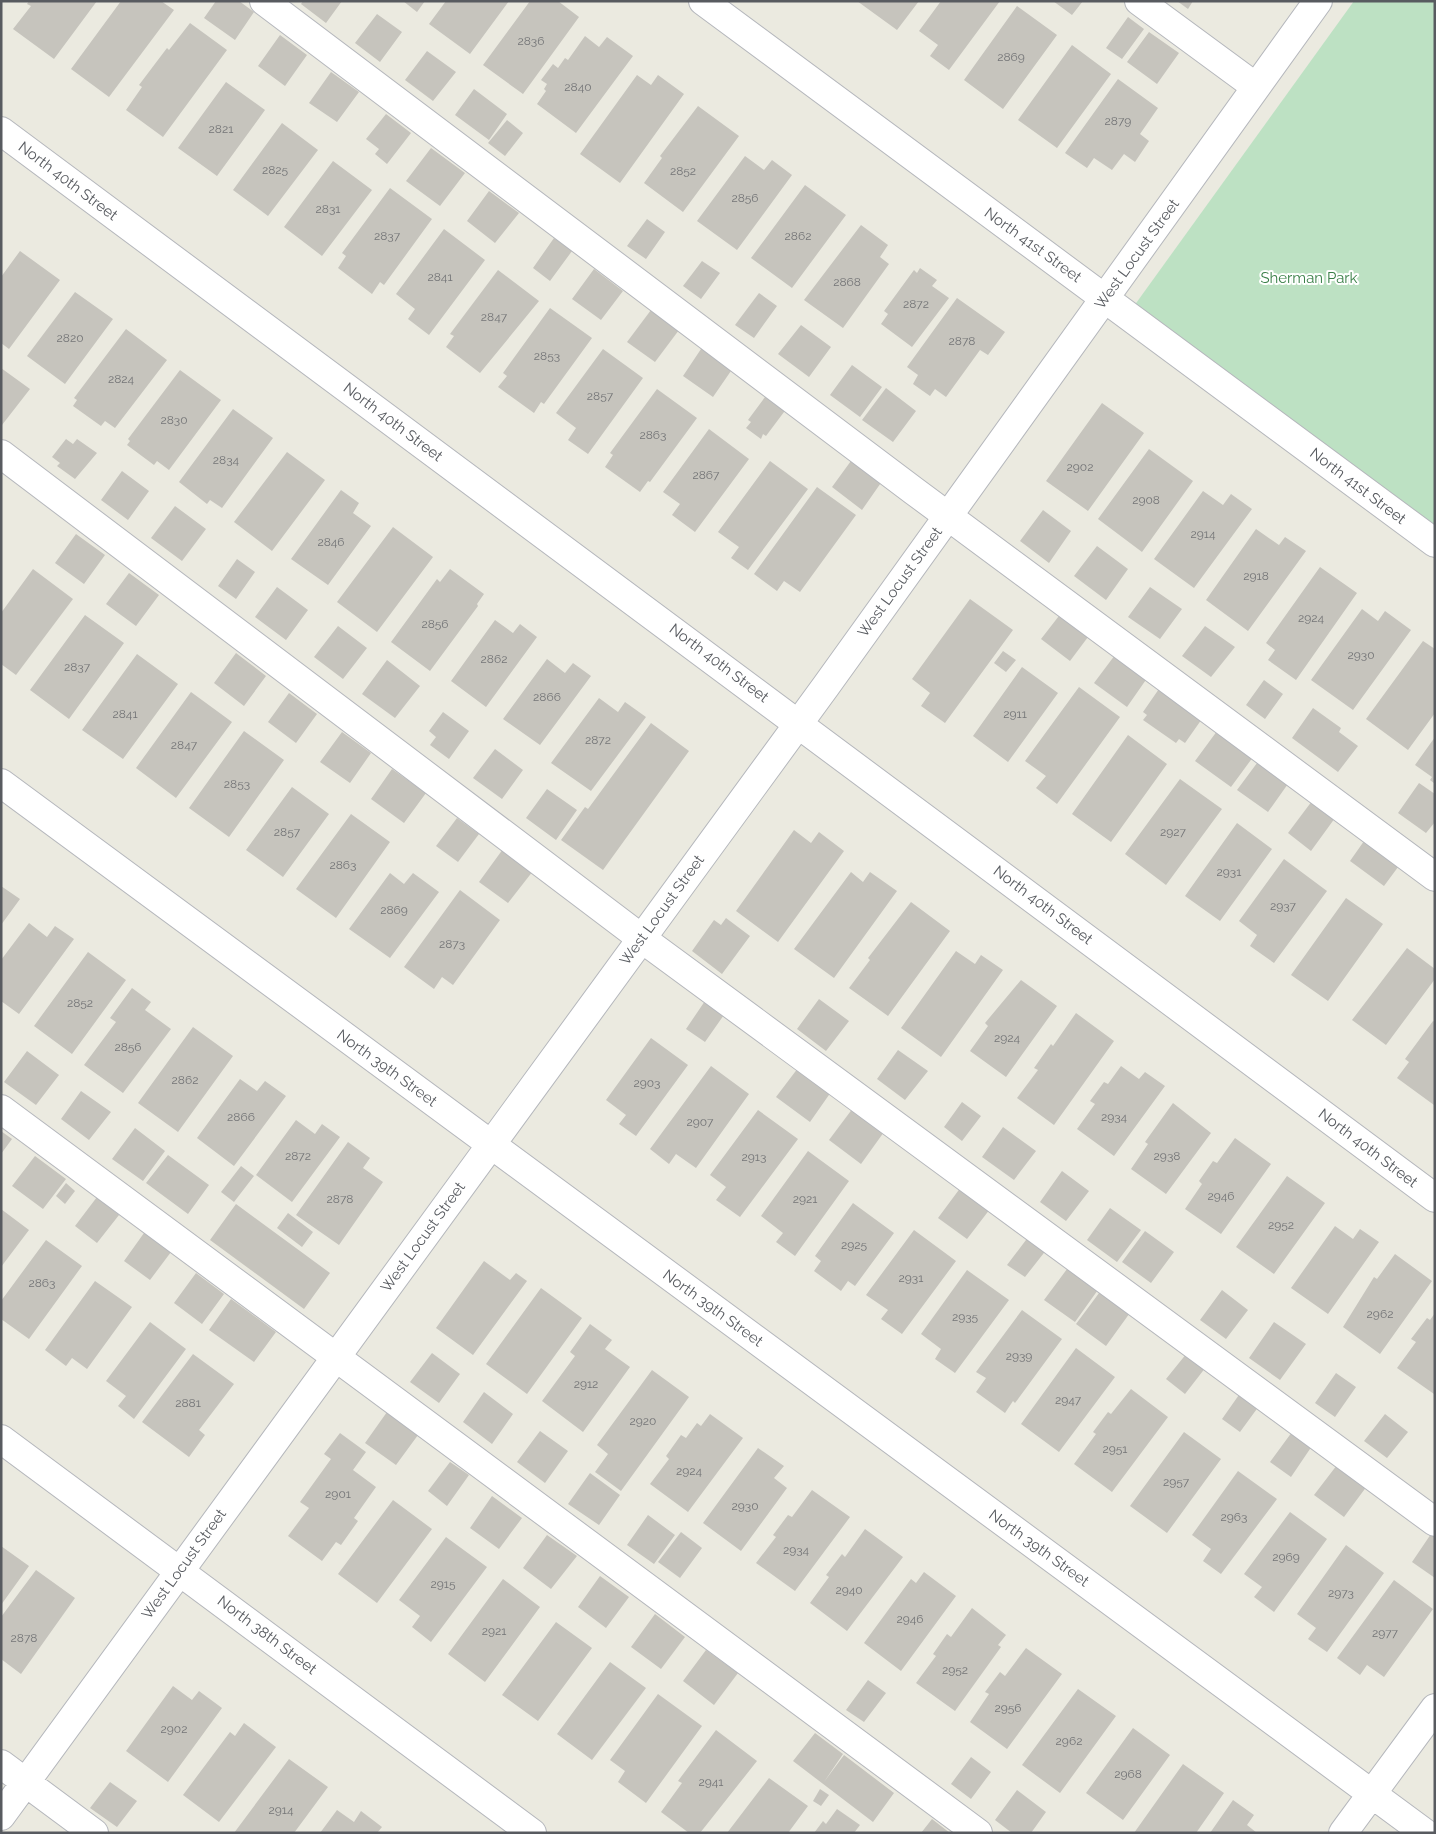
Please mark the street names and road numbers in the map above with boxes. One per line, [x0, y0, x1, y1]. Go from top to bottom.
street label: North 40th Street [15, 138, 121, 224]
street label: West Locust Street [1091, 195, 1183, 313]
street label: North 41st Street [981, 204, 1085, 286]
street label: North 40th Street [340, 379, 446, 465]
street label: North 41st Street [1306, 444, 1410, 528]
street label: West Locust Street [854, 523, 946, 641]
street label: North 40th Street [666, 620, 772, 706]
street label: West Locust Street [616, 851, 708, 969]
street label: North 40th Street [990, 862, 1096, 948]
street label: North 39th Street [333, 1026, 441, 1110]
street label: North 40th Street [1315, 1105, 1421, 1191]
street label: West Locust Street [377, 1178, 469, 1296]
street label: North 39th Street [659, 1266, 767, 1350]
street label: West Locust Street [138, 1505, 230, 1623]
street label: North 39th Street [985, 1506, 1093, 1590]
street label: North 38th Street [214, 1592, 320, 1678]

